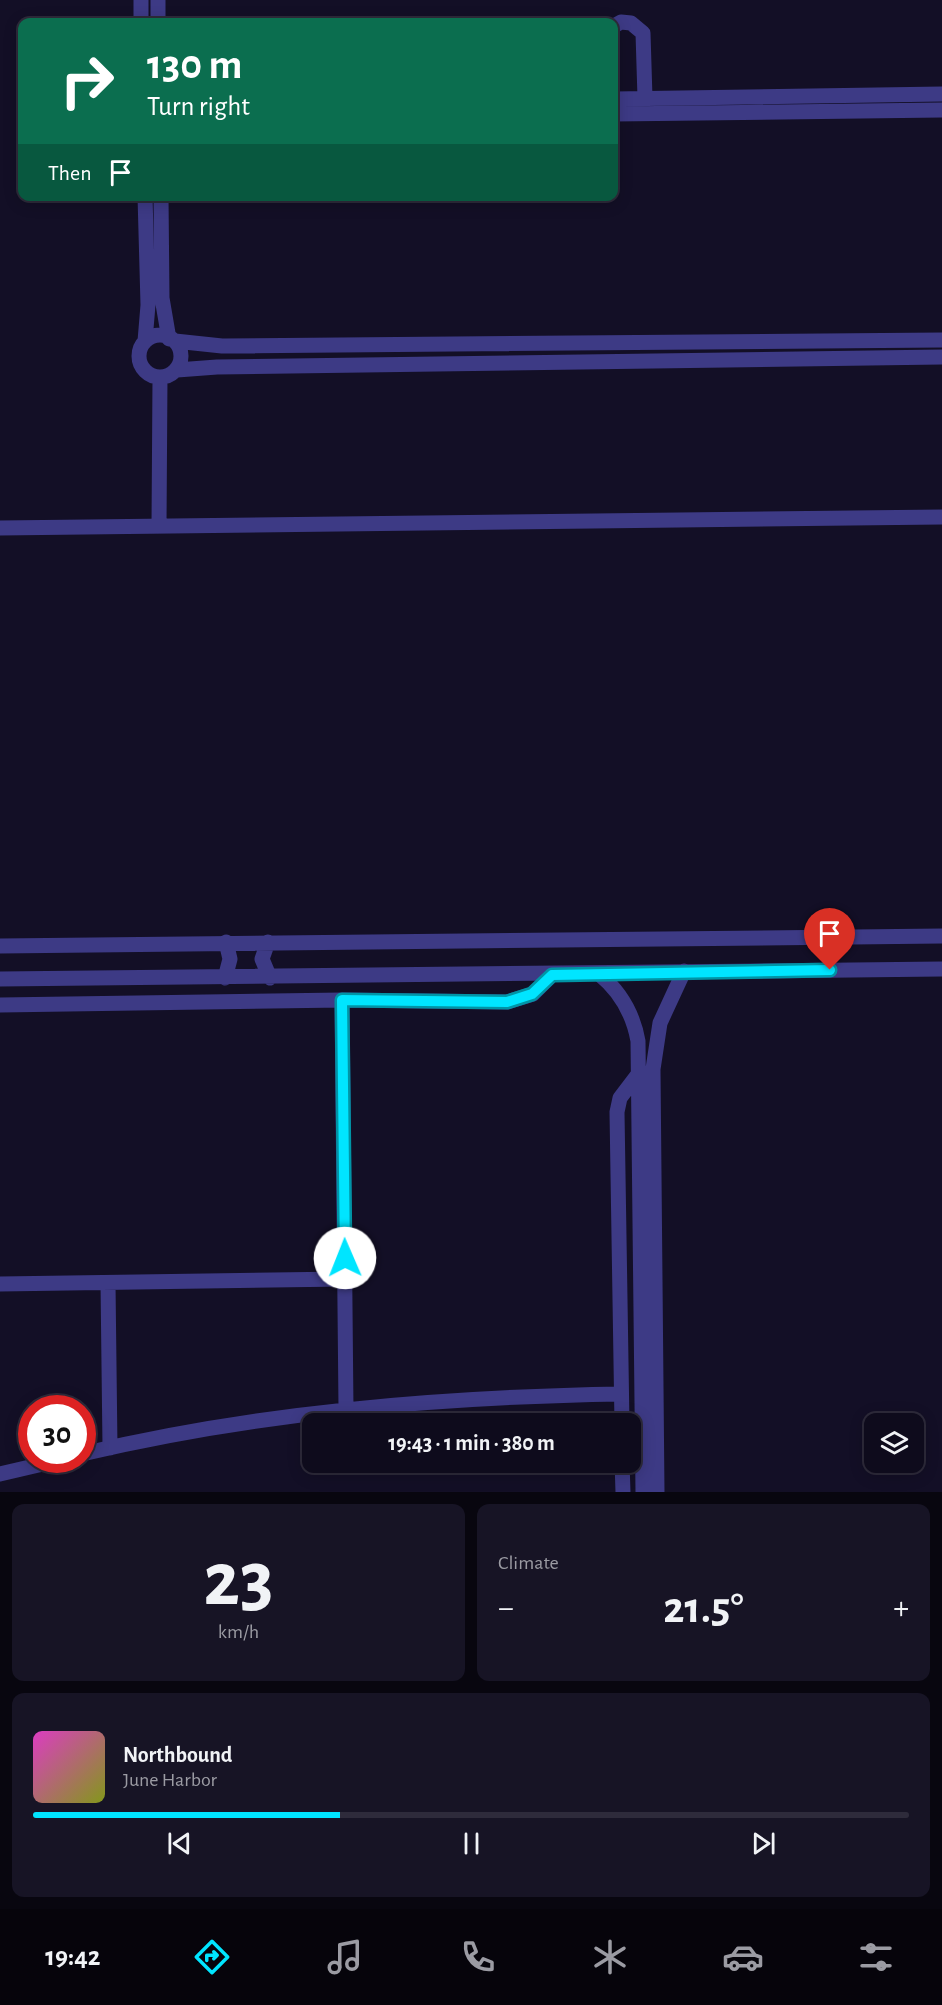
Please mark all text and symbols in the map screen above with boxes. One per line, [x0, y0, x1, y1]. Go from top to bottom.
icon: right [48, 42, 126, 120]
text: 130 m [147, 44, 242, 86]
text: Turn right [147, 93, 250, 120]
icon: arrive [104, 156, 137, 189]
text: Then [48, 162, 92, 184]
pin [804, 908, 855, 970]
icon: arrive [813, 917, 846, 950]
position arrow [313, 1226, 377, 1290]
speed limit sign: 30 [18, 1395, 96, 1473]
map controls [864, 1413, 924, 1473]
button: layers [864, 1413, 924, 1473]
text: 19:43 · 1 min · 380 m [388, 1432, 555, 1454]
text: 23 [203, 1542, 274, 1620]
text: Climate [498, 1553, 559, 1573]
text: 21.5° [663, 1586, 744, 1631]
text: − [498, 1592, 514, 1625]
text: + [893, 1592, 909, 1625]
text: km/h [218, 1622, 259, 1642]
text: Northbound [123, 1744, 232, 1766]
text: June Harbor [123, 1770, 217, 1790]
icon: previous [163, 1827, 196, 1860]
icon: pause [455, 1827, 488, 1860]
icon: next [747, 1827, 780, 1860]
icon: directions [191, 1936, 233, 1978]
icon: music [324, 1936, 366, 1978]
icon: phone [457, 1936, 499, 1978]
icon: climate [589, 1936, 631, 1978]
icon: car [722, 1936, 764, 1978]
icon: filters [855, 1936, 897, 1978]
text: 19:42 [45, 1943, 101, 1970]

